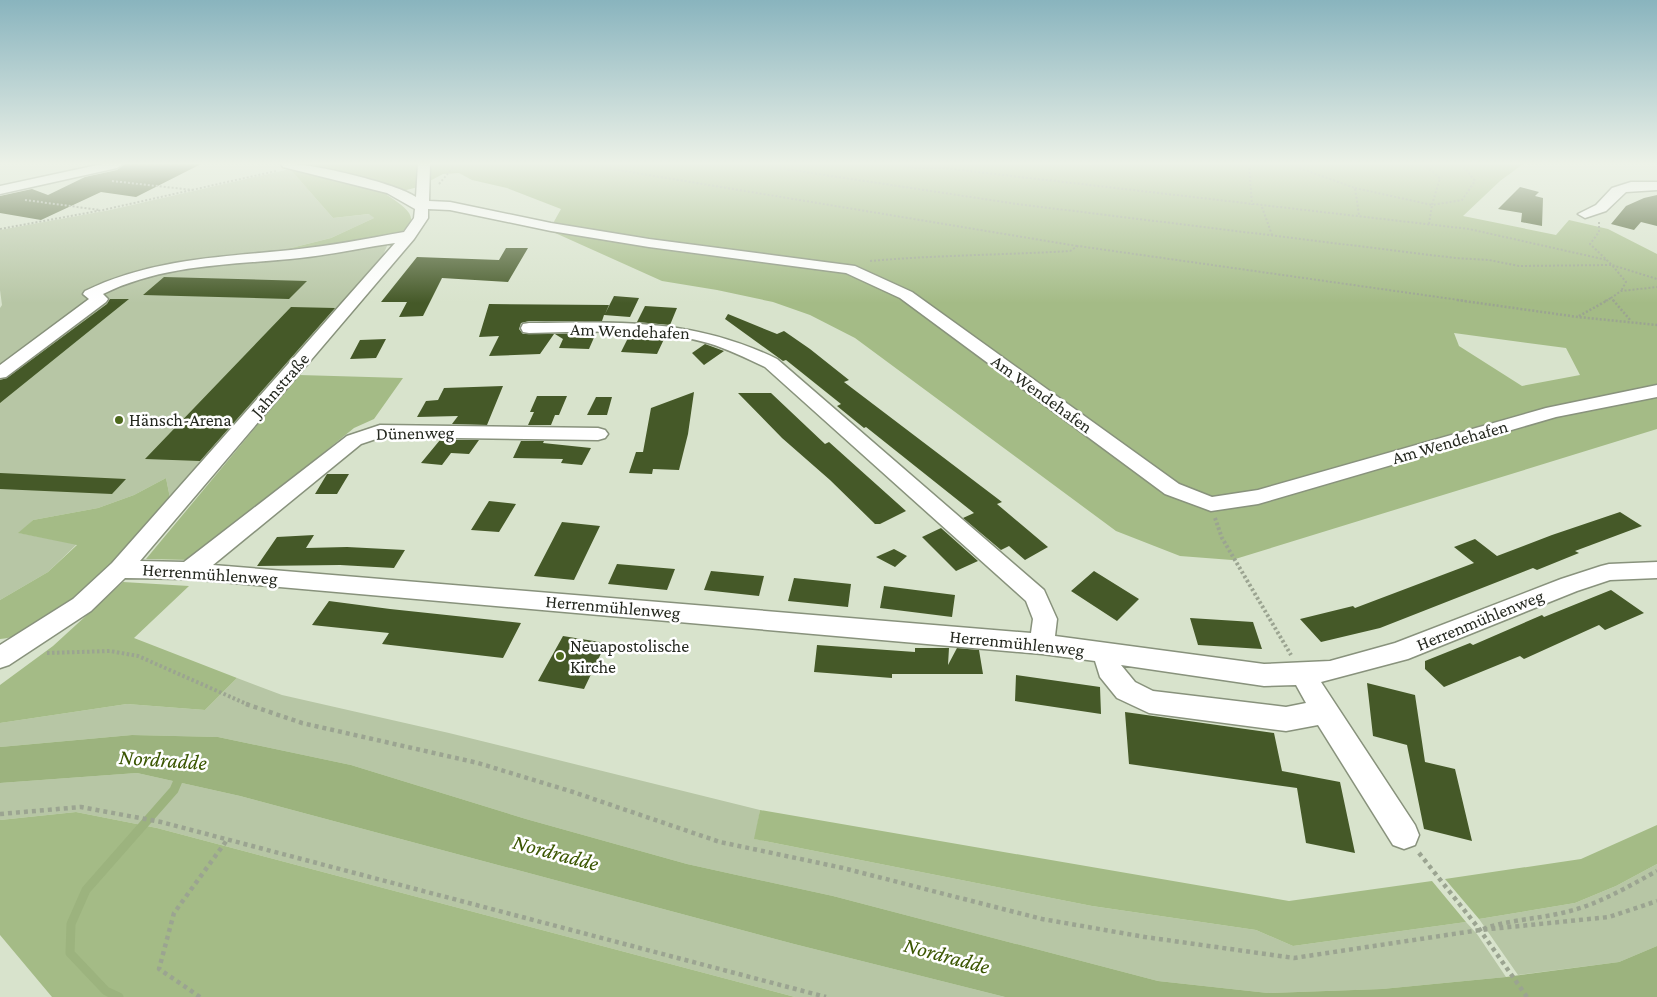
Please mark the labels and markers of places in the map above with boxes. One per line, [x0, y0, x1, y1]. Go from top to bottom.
place label: Hänsch-Arena [129, 410, 232, 430]
marker: Hänsch-Arena [113, 414, 125, 426]
place label: Neuapostolische Kirche [570, 636, 689, 677]
marker: Neuapostolische Kirche [554, 650, 566, 662]

